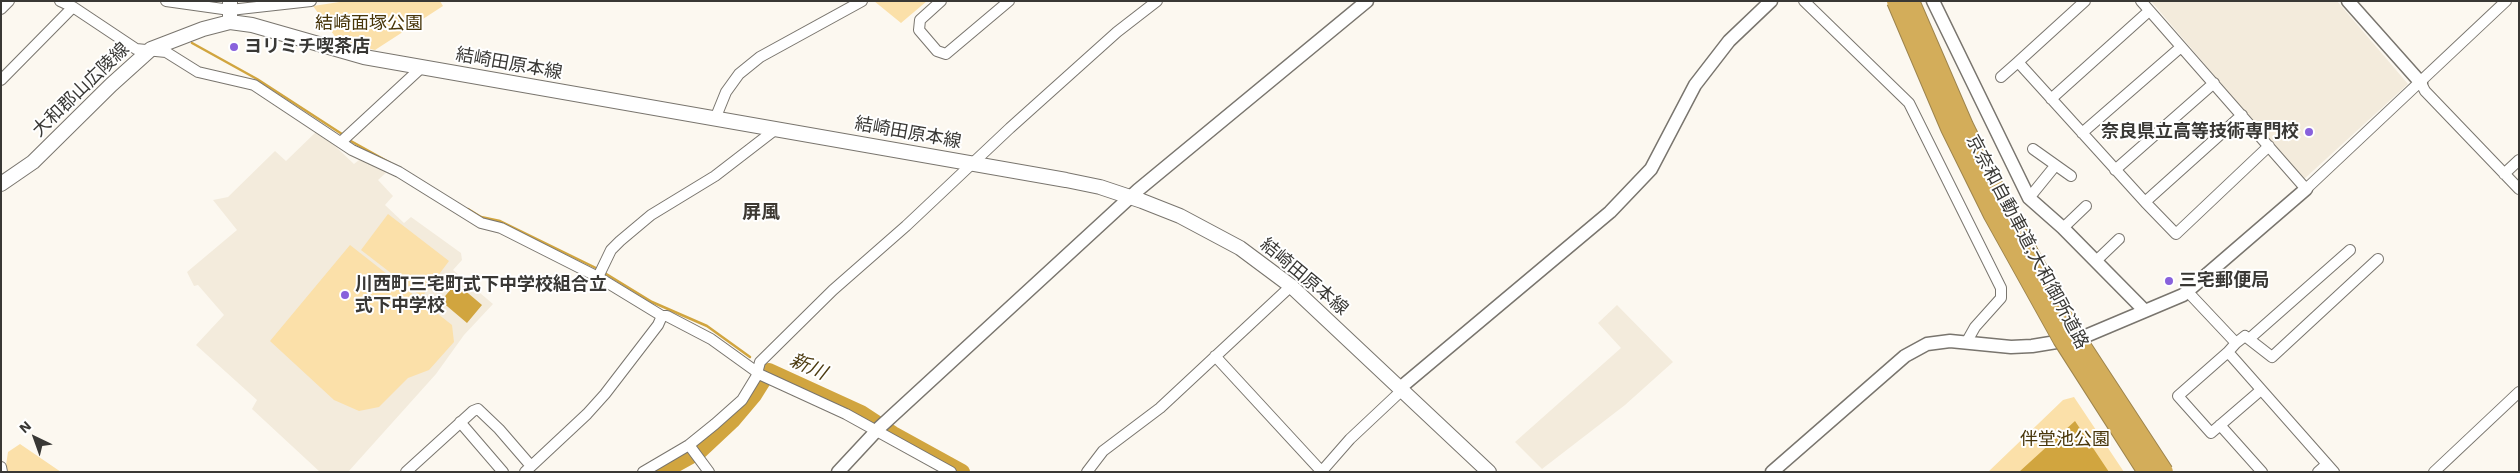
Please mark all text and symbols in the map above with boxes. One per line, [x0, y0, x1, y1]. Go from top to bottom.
park label: 結崎面塚公園 [315, 13, 423, 35]
place label: ヨリミチ喫茶店 [244, 36, 370, 58]
street label: 大和郡山広陵線 [28, 38, 134, 142]
marker: ヨリミチ喫茶店 [228, 41, 240, 53]
street label: 結崎田原本線 [454, 44, 564, 84]
street label: 結崎田原本線 [853, 113, 963, 153]
place label: 奈良県立高等技術専門校 [2101, 121, 2299, 143]
marker: 奈良県立高等技術専門校 [2303, 126, 2315, 138]
street label: 京奈和自動車道;大和御所道路 [1961, 131, 2093, 353]
district label: 屏風 [742, 201, 780, 223]
street label: 結崎田原本線 [1256, 234, 1352, 320]
place label: 三宅郵便局 [2179, 270, 2269, 292]
place label: 川西町三宅町式下中学校組合立 式下中学校 [355, 274, 607, 316]
marker: 三宅郵便局 [2163, 275, 2175, 287]
marker: 川西町三宅町式下中学校組合立 式下中学校 [339, 289, 351, 301]
water label: 新川 [786, 349, 830, 385]
north arrow [10, 413, 60, 463]
text: N [16, 417, 34, 436]
park label: 伴堂池公園 [2020, 429, 2110, 451]

